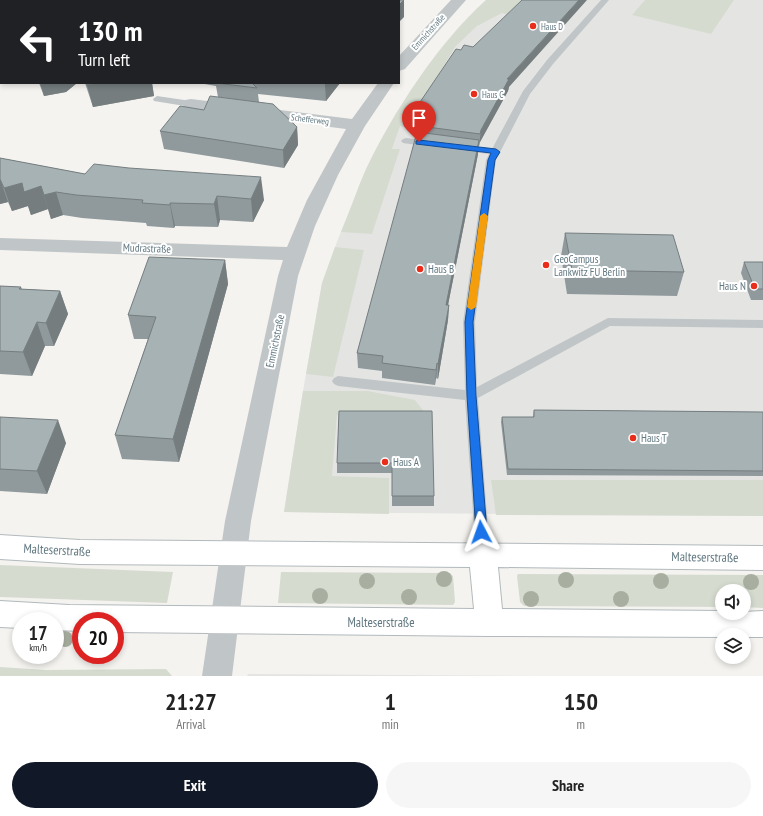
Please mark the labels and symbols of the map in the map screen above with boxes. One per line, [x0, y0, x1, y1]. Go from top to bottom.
street label: Emmichstraße [409, 12, 447, 52]
marker: Haus D [528, 21, 538, 31]
place label: Haus D [541, 21, 563, 32]
marker: Haus C [469, 89, 479, 99]
place label: Haus C [482, 89, 503, 100]
pin [402, 101, 436, 142]
street label: Schefferweg [290, 111, 330, 127]
street label: Mudrastraße [123, 240, 172, 256]
place label: GeoCampus Lankwitz FU Berlin [554, 252, 625, 279]
marker: GeoCampus Lankwitz FU Berlin [541, 260, 551, 270]
place label: Haus B [428, 262, 454, 276]
marker: Haus B [415, 264, 425, 274]
place label: Haus N [719, 279, 746, 293]
marker: Haus N [749, 281, 759, 291]
street label: Emmichstraße [263, 313, 288, 369]
place label: Haus T [641, 431, 667, 445]
marker: Haus T [628, 433, 638, 443]
place label: Haus A [393, 455, 420, 469]
marker: Haus A [380, 457, 390, 467]
position arrow [460, 511, 502, 553]
street label: Malteserstraße [23, 540, 91, 560]
street label: Malteserstraße [671, 548, 739, 566]
speed limit sign: 20 [72, 612, 124, 664]
street label: Malteserstraße [347, 614, 415, 631]

